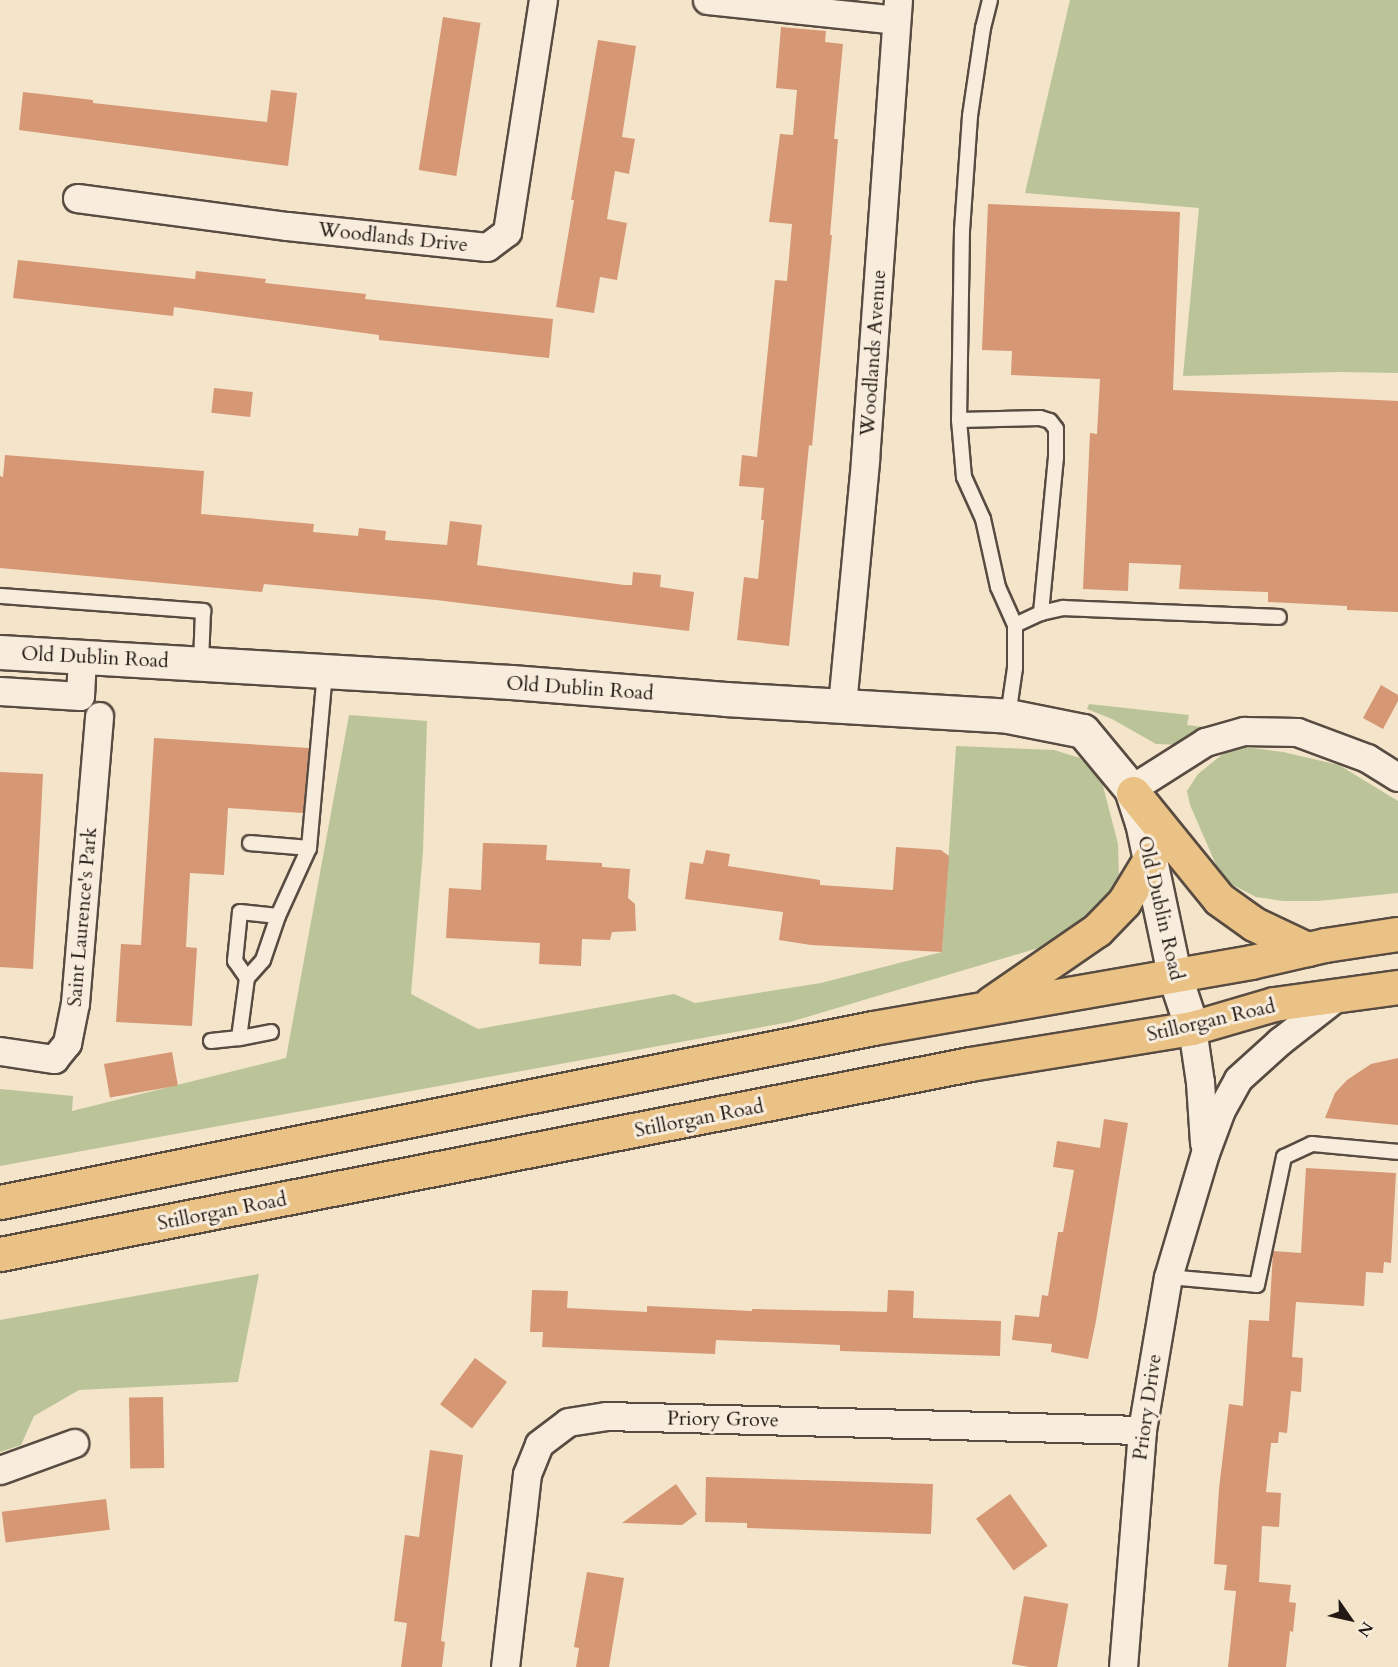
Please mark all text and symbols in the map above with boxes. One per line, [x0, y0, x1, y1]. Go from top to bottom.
street label: Woodlands Drive [317, 217, 469, 257]
street label: Woodlands Avenue [855, 269, 891, 437]
street label: Old Dublin Road [21, 641, 169, 673]
street label: Old Dublin Road [505, 671, 655, 705]
street label: Saint Laurence's Park [62, 826, 102, 1008]
street label: Old Dublin Road [1133, 833, 1189, 983]
street label: Stillorgan Road [1145, 994, 1277, 1046]
street label: Stillorgan Road [633, 1094, 765, 1142]
street label: Stillorgan Road [156, 1187, 288, 1235]
street label: Priory Drive [1128, 1352, 1166, 1462]
street label: Priory Grove [667, 1406, 779, 1432]
north arrow [1320, 1589, 1380, 1649]
text: N [1352, 1617, 1378, 1641]

